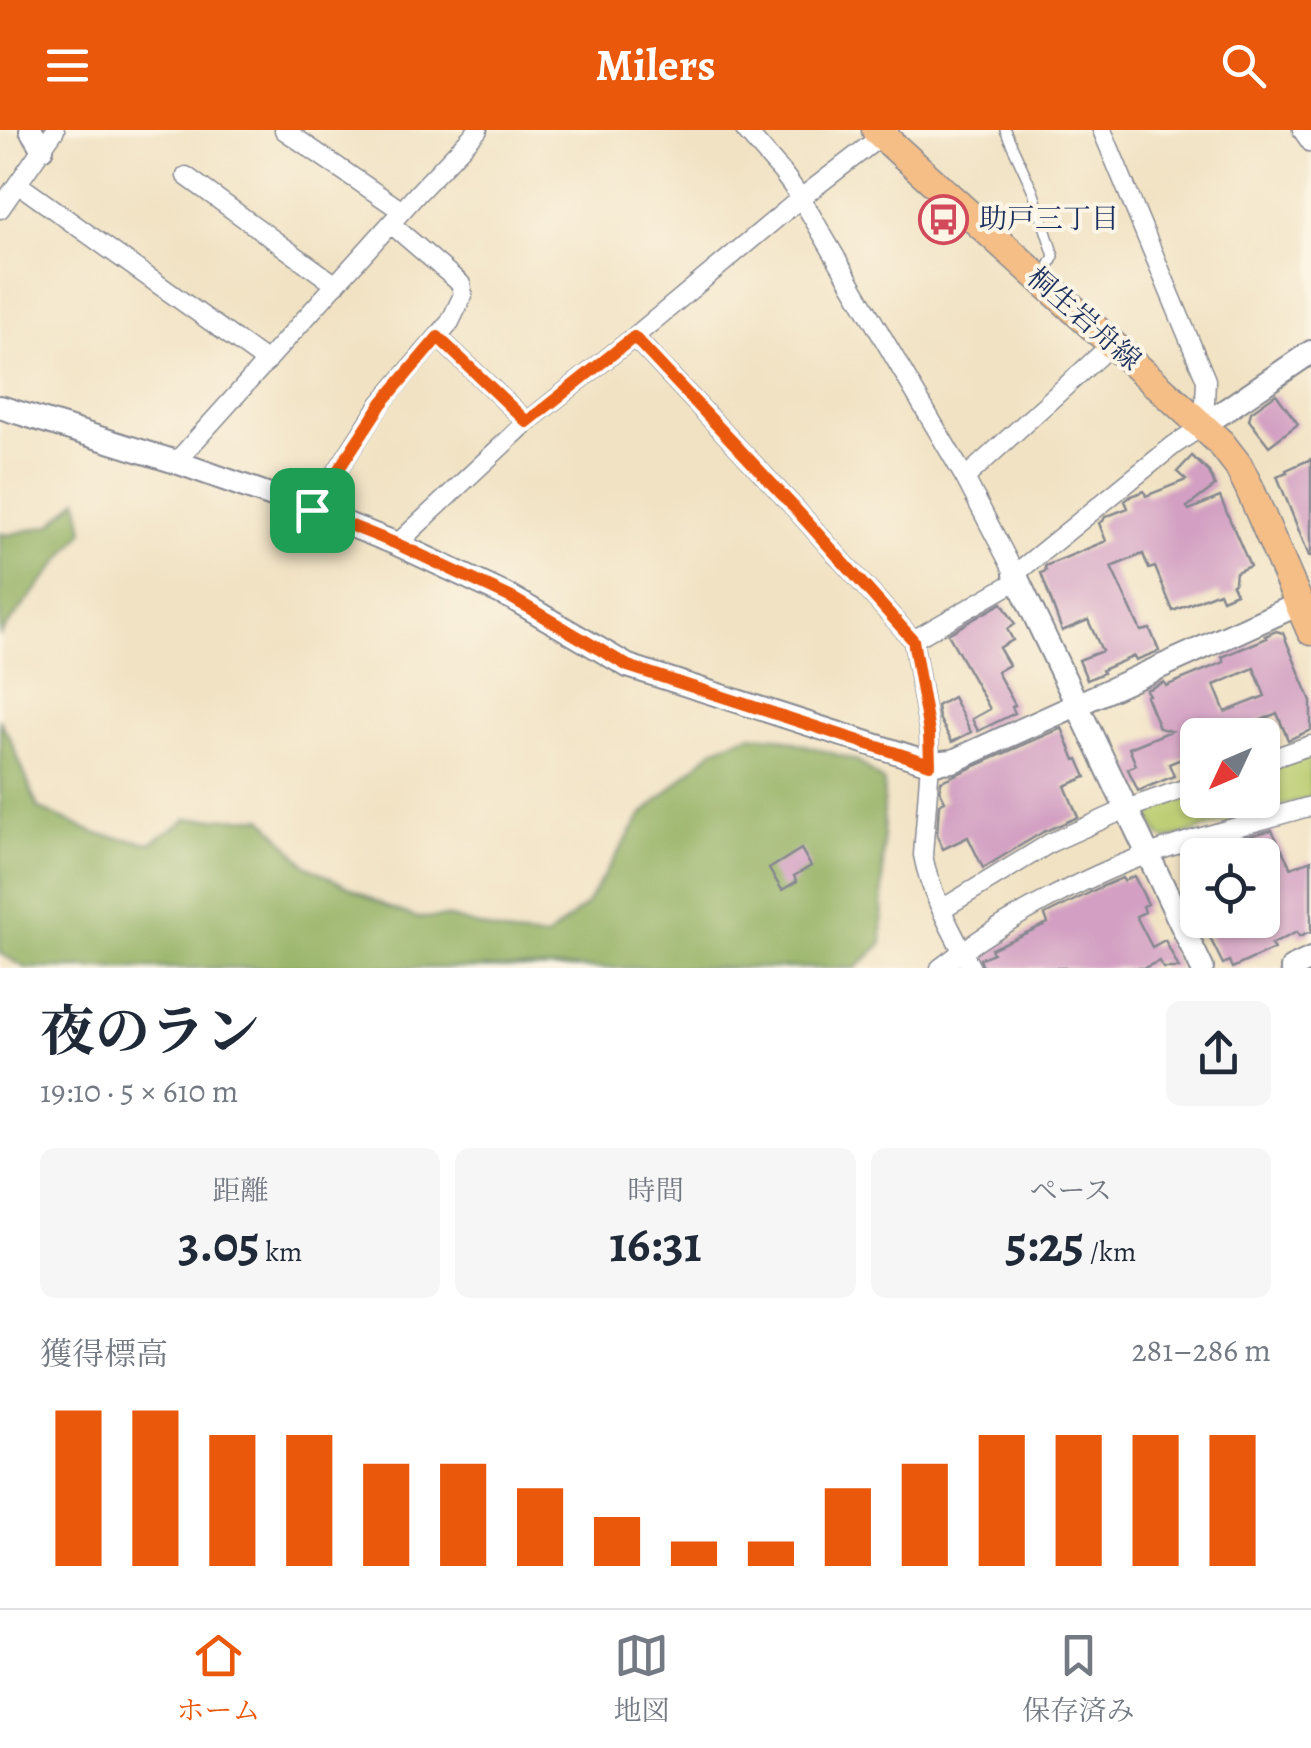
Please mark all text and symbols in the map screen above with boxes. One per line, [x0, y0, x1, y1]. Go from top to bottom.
text: Milers [595, 34, 716, 96]
icon: menu [40, 38, 95, 93]
icon: search [1216, 38, 1271, 93]
bus stop icon: 助戸三丁目 [918, 193, 970, 245]
place label: 助戸三丁目 [979, 200, 1119, 238]
street label: 桐生岩舟線 [1019, 259, 1149, 379]
pin [270, 468, 355, 553]
icon: arrive [285, 483, 340, 538]
north arrow [1180, 718, 1280, 818]
map controls [1180, 718, 1280, 938]
button: locate [1180, 838, 1280, 938]
text: 夜のラン [40, 994, 260, 1069]
button: share [1166, 1001, 1271, 1106]
text: 19:10 · 5 × 610 m [40, 1069, 239, 1113]
text: 距離 [212, 1172, 268, 1210]
text: 時間 [627, 1172, 684, 1210]
text: ペース [1030, 1172, 1112, 1210]
text: 3.05 [178, 1210, 260, 1278]
text: 16:31 [609, 1210, 702, 1278]
text: 5:25 [1005, 1210, 1084, 1278]
text: km [260, 1233, 302, 1271]
text: /km [1084, 1233, 1136, 1271]
text: 281–286 m [1131, 1328, 1271, 1372]
text: 獲得標高 [40, 1332, 168, 1376]
tab: ホーム [176, 1628, 261, 1730]
tab: 地図 [613, 1628, 670, 1730]
tab: 保存済み [1022, 1628, 1135, 1730]

